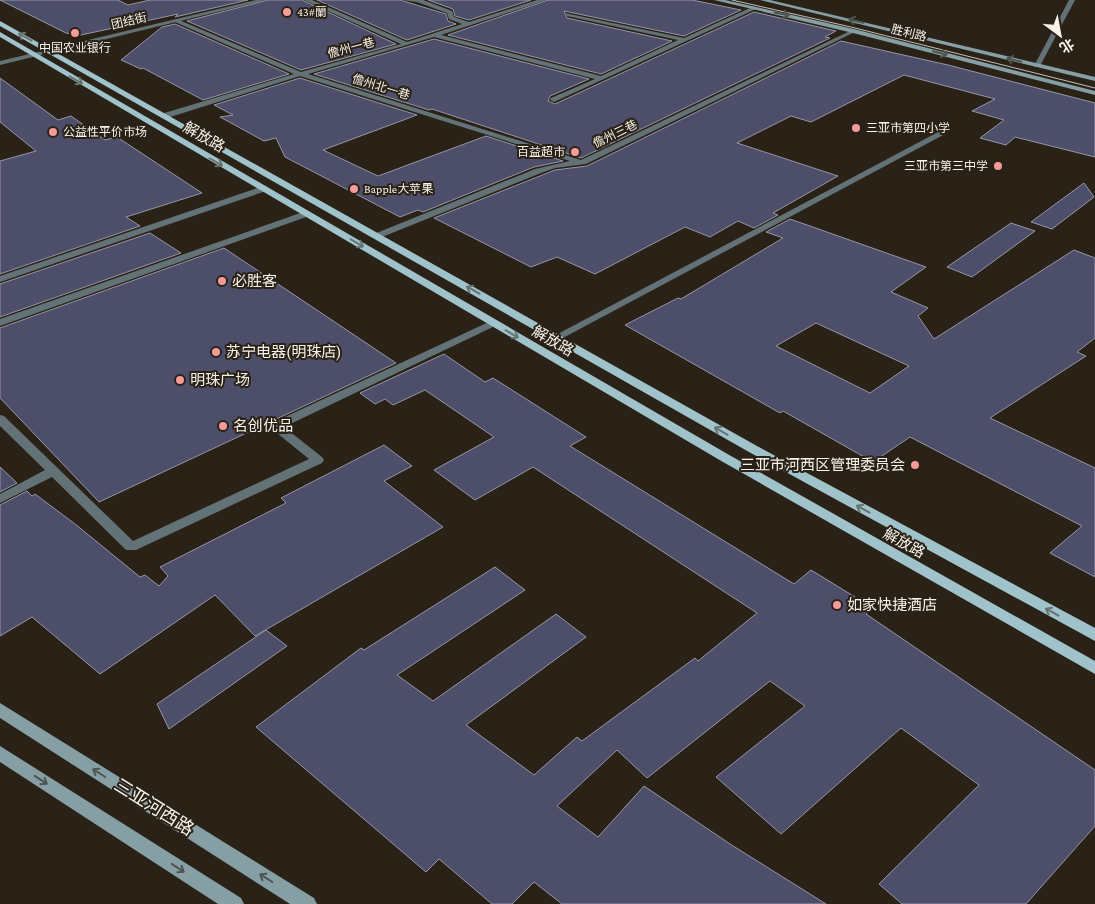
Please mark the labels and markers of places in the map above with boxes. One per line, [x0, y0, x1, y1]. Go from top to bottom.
place label: 43#蘭 [297, 5, 327, 19]
marker: 43#蘭 [281, 6, 293, 18]
marker: 中国农业银行 [69, 27, 81, 39]
place label: 中国农业银行 [39, 41, 111, 55]
place label: 三亚市第四小学 [866, 121, 950, 135]
marker: 三亚市第四小学 [850, 122, 862, 134]
place label: 公益性平价市场 [63, 125, 147, 139]
marker: 公益性平价市场 [47, 126, 59, 138]
place label: 百益超市 [517, 145, 565, 159]
marker: 百益超市 [569, 146, 581, 158]
place label: 三亚市第三中学 [904, 159, 988, 173]
marker: 三亚市第三中学 [992, 160, 1004, 172]
place label: Bapple大苹果 [364, 182, 433, 196]
marker: Bapple大苹果 [348, 183, 360, 195]
place label: 必胜客 [232, 273, 277, 289]
marker: 必胜客 [216, 275, 228, 287]
place label: 苏宁电器(明珠店) [226, 344, 342, 361]
marker: 苏宁电器(明珠店) [210, 346, 222, 358]
place label: 明珠广场 [190, 372, 250, 388]
marker: 明珠广场 [174, 374, 186, 386]
place label: 名创优品 [233, 417, 293, 434]
marker: 名创优品 [217, 420, 229, 432]
place label: 三亚市河西区管理委员会 [740, 457, 905, 473]
marker: 三亚市河西区管理委员会 [909, 459, 921, 471]
place label: 如家快捷酒店 [847, 596, 937, 613]
marker: 如家快捷酒店 [831, 599, 843, 611]

